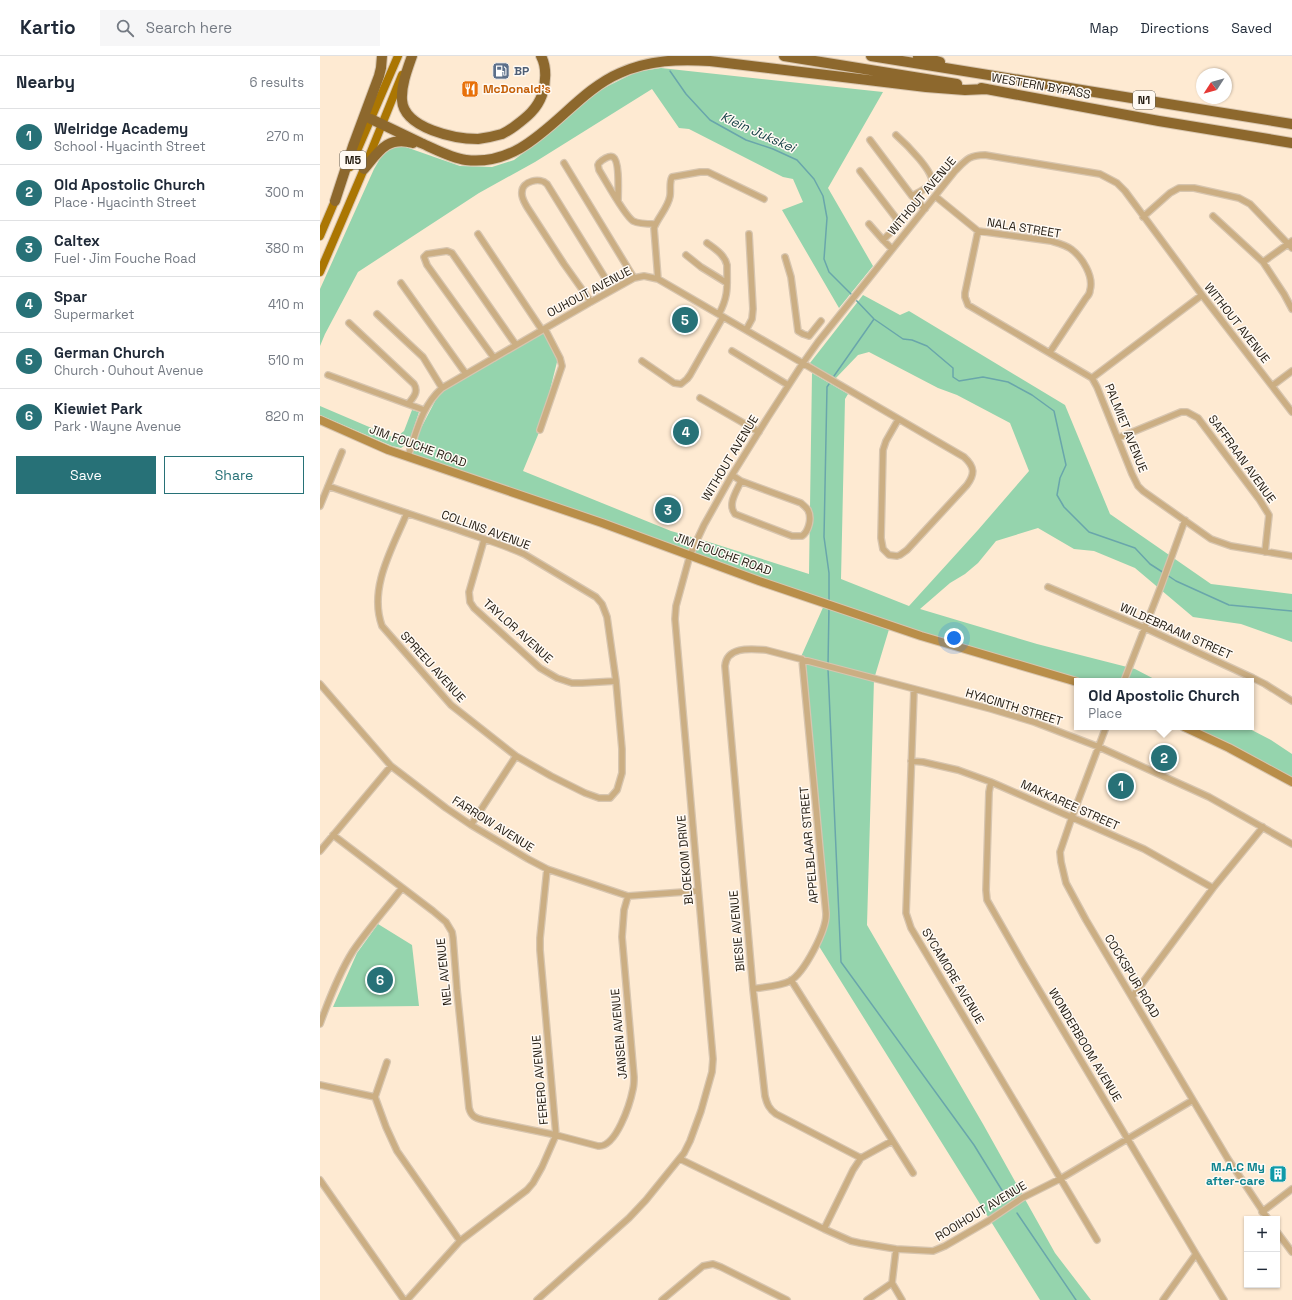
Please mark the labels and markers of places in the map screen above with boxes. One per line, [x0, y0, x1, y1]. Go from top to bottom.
fuel station icon: BP [491, 61, 511, 81]
place label: BP [514, 63, 529, 79]
restaurant icon: McDonald's [460, 79, 480, 99]
place label: McDonald's [483, 81, 551, 97]
pin: 5 [672, 305, 698, 335]
pin: 4 [673, 417, 699, 447]
pin: 3 [655, 495, 681, 525]
pin: 2 [1151, 743, 1177, 773]
pin: 1 [1108, 771, 1134, 801]
pin: 6 [367, 965, 393, 995]
place label: M.A.C My after-care [1206, 1159, 1265, 1189]
building icon: M.A.C My after-care [1268, 1164, 1288, 1184]

